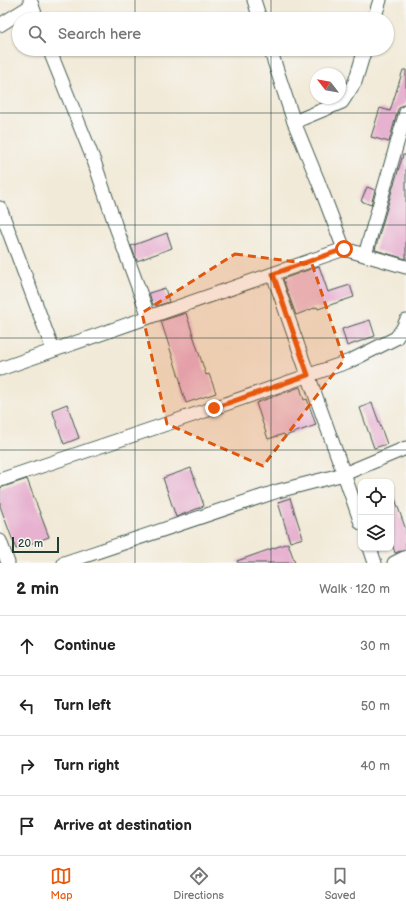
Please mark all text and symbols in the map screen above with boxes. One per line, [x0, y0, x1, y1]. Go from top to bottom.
search box [12, 12, 394, 56]
icon: search [26, 23, 48, 45]
text: Search here [58, 25, 141, 44]
north arrow [310, 68, 346, 104]
route start [335, 240, 353, 258]
route end [205, 399, 223, 417]
map controls [358, 479, 394, 551]
button: locate [358, 479, 394, 515]
button: layers [358, 515, 394, 551]
scale bar [12, 535, 59, 554]
text: 20 m [18, 537, 43, 550]
text: 2 min [16, 579, 59, 599]
text: Walk · 120 m [319, 581, 390, 597]
icon: ahead [16, 635, 38, 657]
text: Continue [54, 636, 116, 655]
text: 30 m [360, 638, 390, 654]
icon: left [16, 695, 38, 717]
text: Turn left [54, 696, 111, 715]
text: 50 m [361, 698, 390, 714]
icon: right [16, 755, 38, 777]
text: Turn right [54, 756, 119, 775]
text: 40 m [360, 758, 390, 774]
icon: arrive [16, 815, 38, 837]
text: Arrive at destination [54, 816, 192, 835]
tab: Map [50, 865, 73, 902]
tab: Directions [173, 865, 224, 902]
tab: Saved [325, 865, 356, 902]

